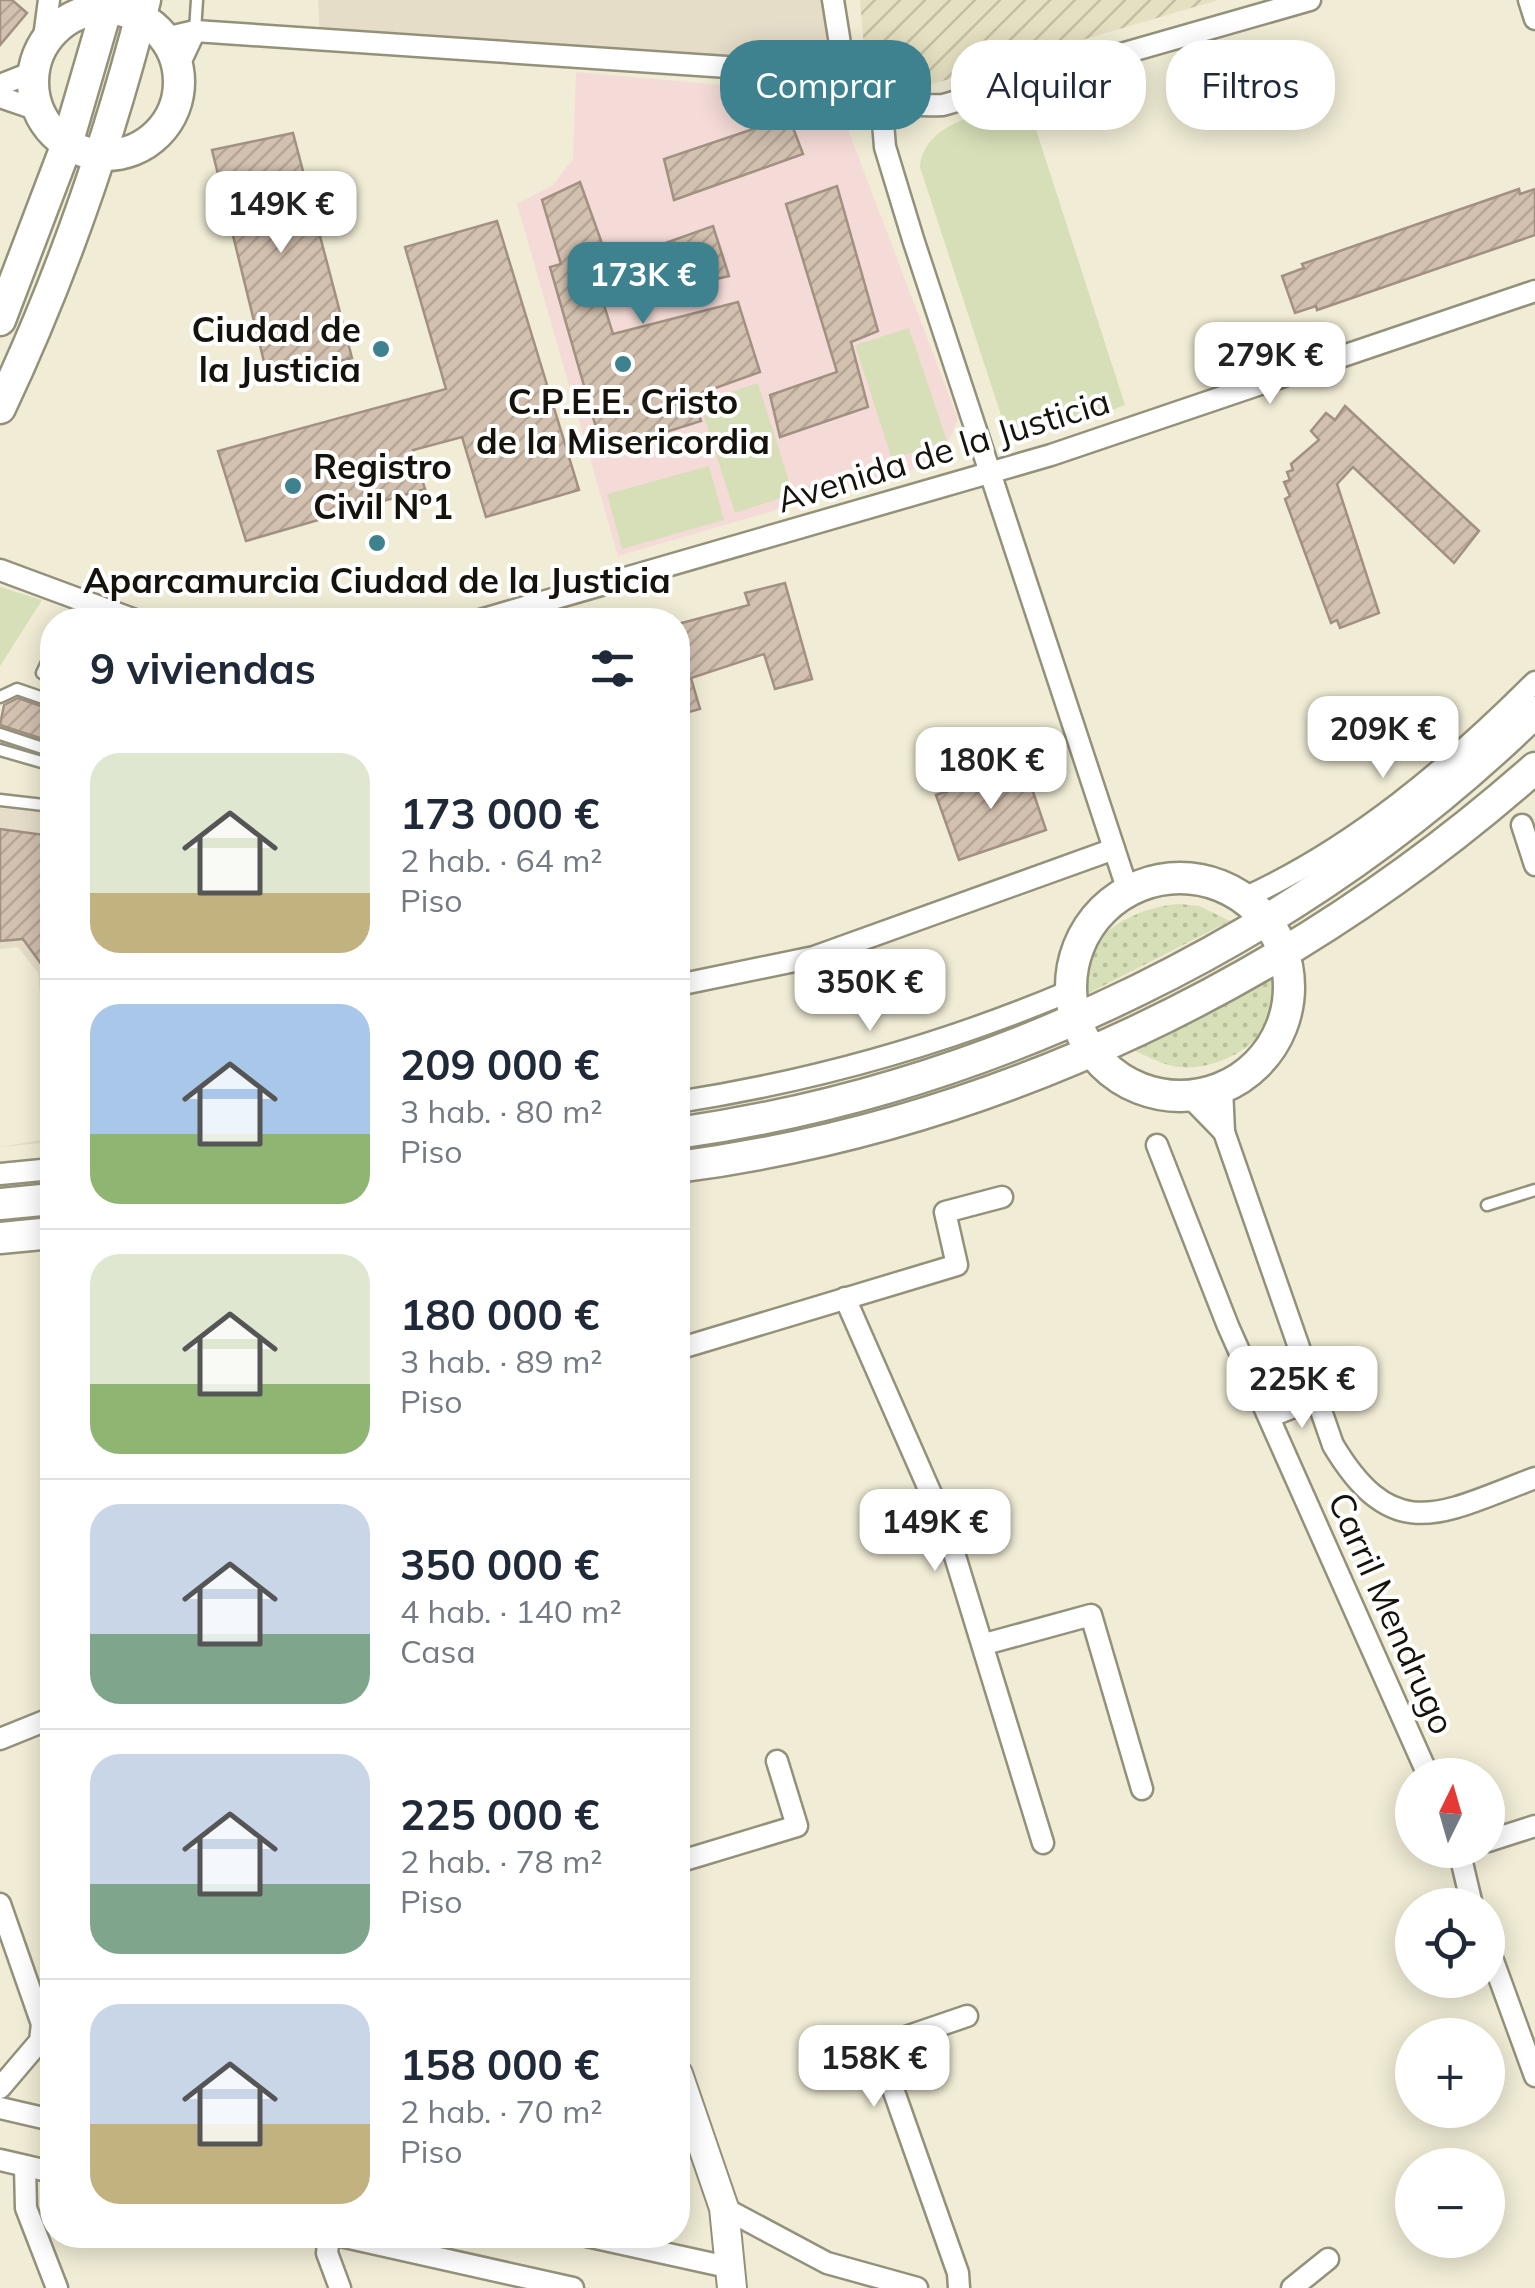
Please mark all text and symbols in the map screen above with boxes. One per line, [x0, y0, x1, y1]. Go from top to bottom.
chip: Comprar [720, 40, 931, 130]
chip: Alquilar [951, 40, 1146, 130]
chip: Filtros [1166, 40, 1335, 130]
pin: 149K € [200, 171, 362, 256]
text: 149K € [228, 183, 334, 223]
pin: 173K € [562, 242, 724, 327]
text: 173K € [590, 254, 696, 294]
place label: Ciudad de la Justicia [191, 307, 361, 391]
pin: 279K € [1189, 322, 1351, 407]
text: 279K € [1217, 334, 1323, 374]
marker: Ciudad de la Justicia [370, 338, 392, 360]
marker: C.P.E.E. Cristo de la Misericordia [612, 353, 634, 375]
street label: Avenida de la Justicia [771, 378, 1115, 522]
place label: C.P.E.E. Cristo de la Misericordia [476, 379, 770, 463]
place label: Registro Civil Nº1 [313, 444, 453, 528]
marker: Registro Civil Nº1 [282, 475, 304, 497]
marker: Aparcamurcia Ciudad de la Justicia [366, 532, 388, 554]
place label: Aparcamurcia Ciudad de la Justicia [83, 558, 671, 602]
icon: filters [585, 641, 640, 696]
text: 9 viviendas [90, 642, 316, 695]
pin: 209K € [1302, 696, 1464, 781]
text: 209K € [1330, 708, 1436, 748]
pin: 180K € [910, 727, 1072, 812]
text: 180K € [938, 739, 1044, 779]
text: 173 000 € [400, 787, 599, 840]
icon: home [170, 793, 290, 913]
text: 2 hab. · 64 m² [400, 840, 602, 880]
text: Piso [400, 880, 463, 920]
pin: 350K € [789, 949, 951, 1034]
text: 350K € [817, 961, 923, 1001]
text: 209 000 € [400, 1038, 599, 1091]
icon: home [170, 1044, 290, 1164]
text: 3 hab. · 80 m² [400, 1091, 602, 1131]
text: Piso [400, 1131, 463, 1171]
text: 180 000 € [400, 1288, 599, 1341]
icon: home [170, 1294, 290, 1414]
text: 3 hab. · 89 m² [400, 1341, 602, 1381]
pin: 225K € [1221, 1346, 1383, 1431]
text: 225K € [1249, 1358, 1355, 1398]
text: Piso [400, 1381, 463, 1421]
street label: Carril Mendrugo [1319, 1485, 1465, 1741]
pin: 149K € [854, 1489, 1016, 1574]
text: 149K € [882, 1501, 988, 1541]
text: 350 000 € [400, 1538, 599, 1591]
icon: home [170, 1544, 290, 1664]
text: 4 hab. · 140 m² [400, 1591, 622, 1631]
text: Casa [400, 1631, 476, 1671]
north arrow [1395, 1758, 1505, 1868]
map controls [1395, 1758, 1505, 2258]
text: 225 000 € [400, 1788, 599, 1841]
icon: home [170, 1794, 290, 1914]
text: 2 hab. · 78 m² [400, 1841, 602, 1881]
text: Piso [400, 1881, 463, 1921]
button: locate [1395, 1888, 1505, 1998]
button: + [1395, 2018, 1505, 2128]
pin: 158K € [793, 2025, 955, 2110]
text: 158K € [821, 2037, 927, 2077]
text: 158 000 € [400, 2038, 599, 2091]
icon: home [170, 2044, 290, 2164]
text: 2 hab. · 70 m² [400, 2091, 602, 2131]
text: Piso [400, 2131, 463, 2171]
button: − [1395, 2148, 1505, 2258]

